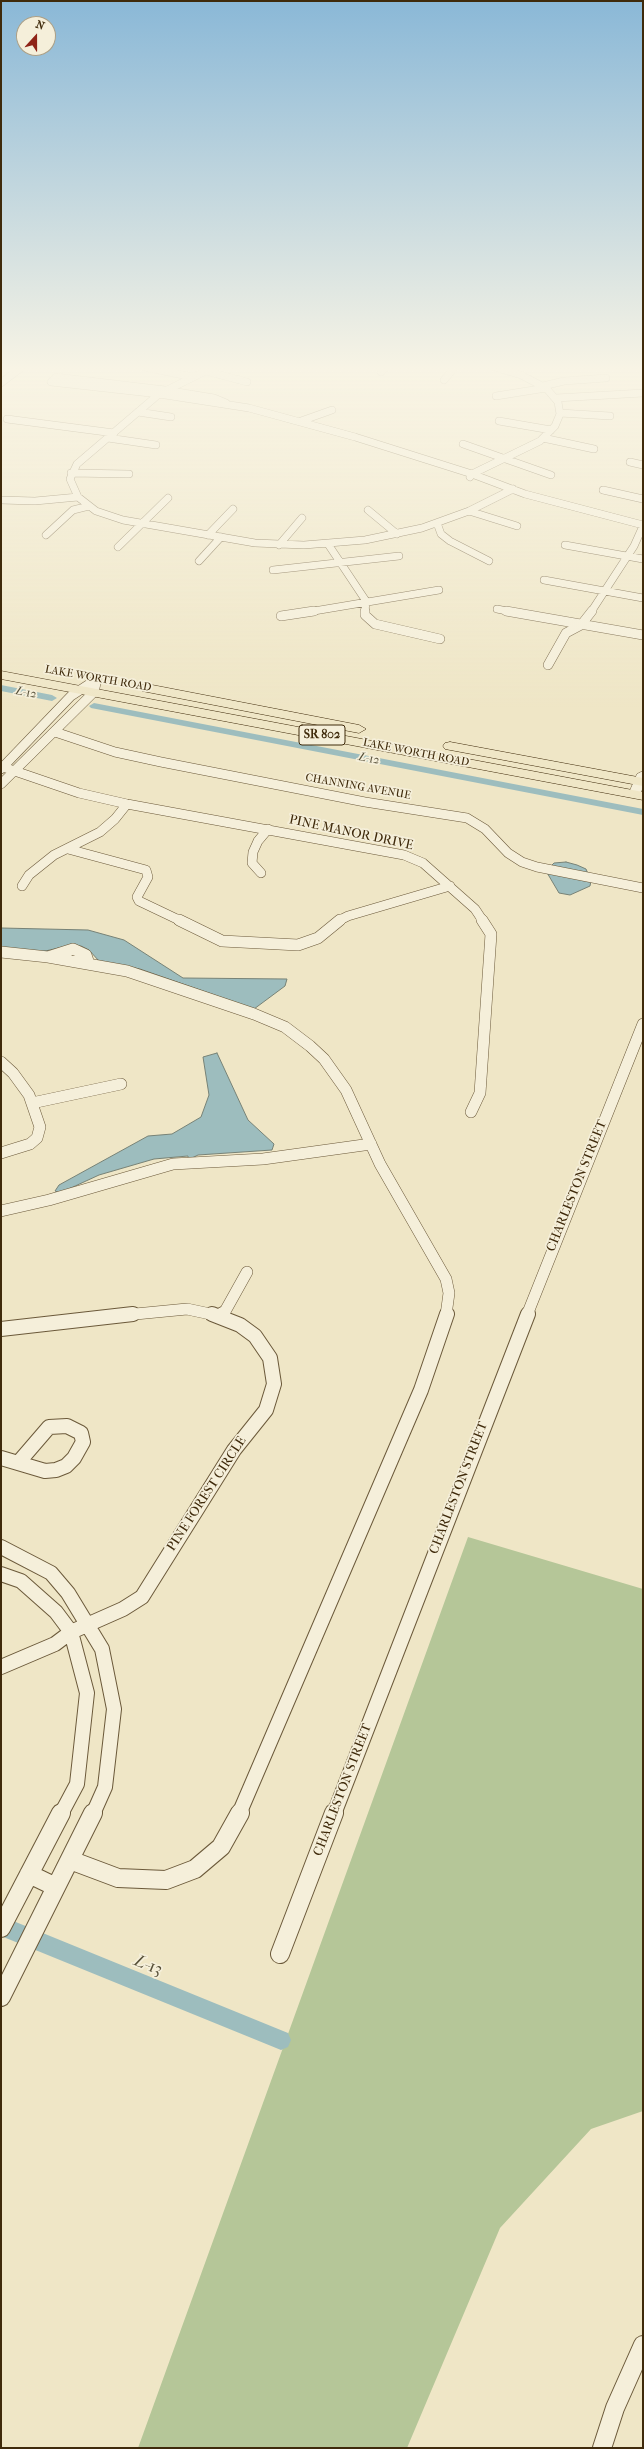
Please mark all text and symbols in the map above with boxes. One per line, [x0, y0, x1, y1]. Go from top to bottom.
north arrow [16, 16, 56, 56]
text: N [34, 18, 46, 33]
street label: LAKE WORTH ROAD [44, 663, 152, 695]
water label: L-12 [14, 684, 38, 702]
road number: SR 802 [299, 725, 345, 745]
street label: LAKE WORTH ROAD [362, 736, 470, 770]
water label: L-12 [357, 750, 381, 768]
street label: CHANNING AVENUE [304, 771, 412, 803]
street label: PINE MANOR DRIVE [287, 812, 415, 854]
street label: CHARLESTON STREET [543, 1118, 611, 1254]
street label: CHARLESTON STREET [427, 1420, 491, 1556]
street label: PINE FOREST CIRCLE [164, 1434, 250, 1554]
street label: CHARLESTON STREET [311, 1722, 375, 1858]
water label: L-13 [131, 1951, 165, 1981]

